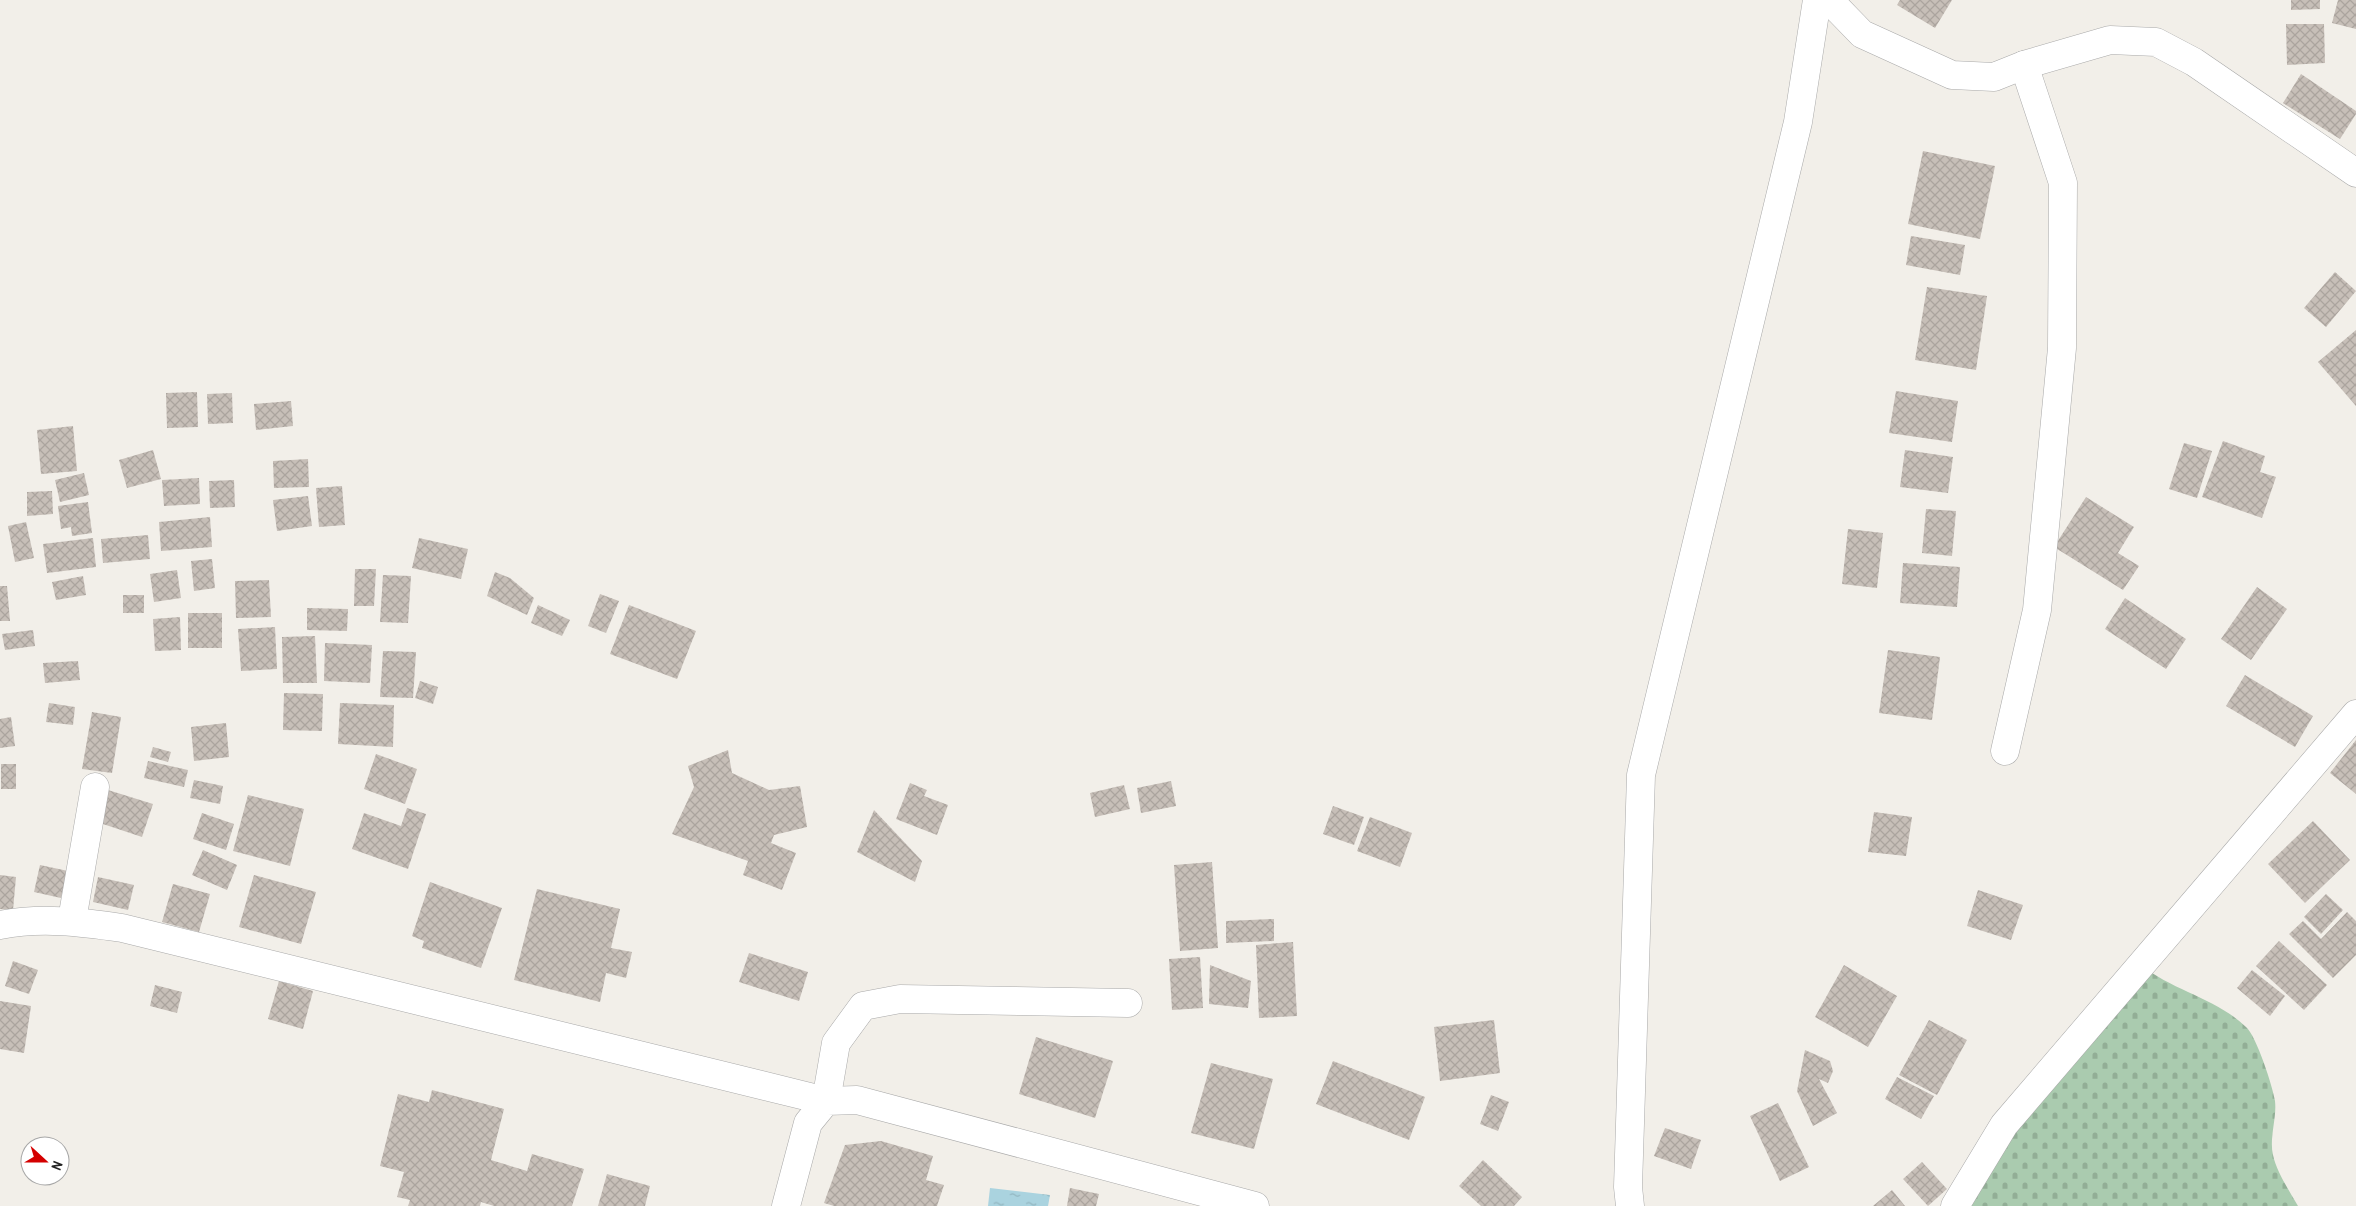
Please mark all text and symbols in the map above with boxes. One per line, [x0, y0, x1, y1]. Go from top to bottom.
north arrow [20, 1136, 70, 1186]
text: N [47, 1159, 67, 1173]

